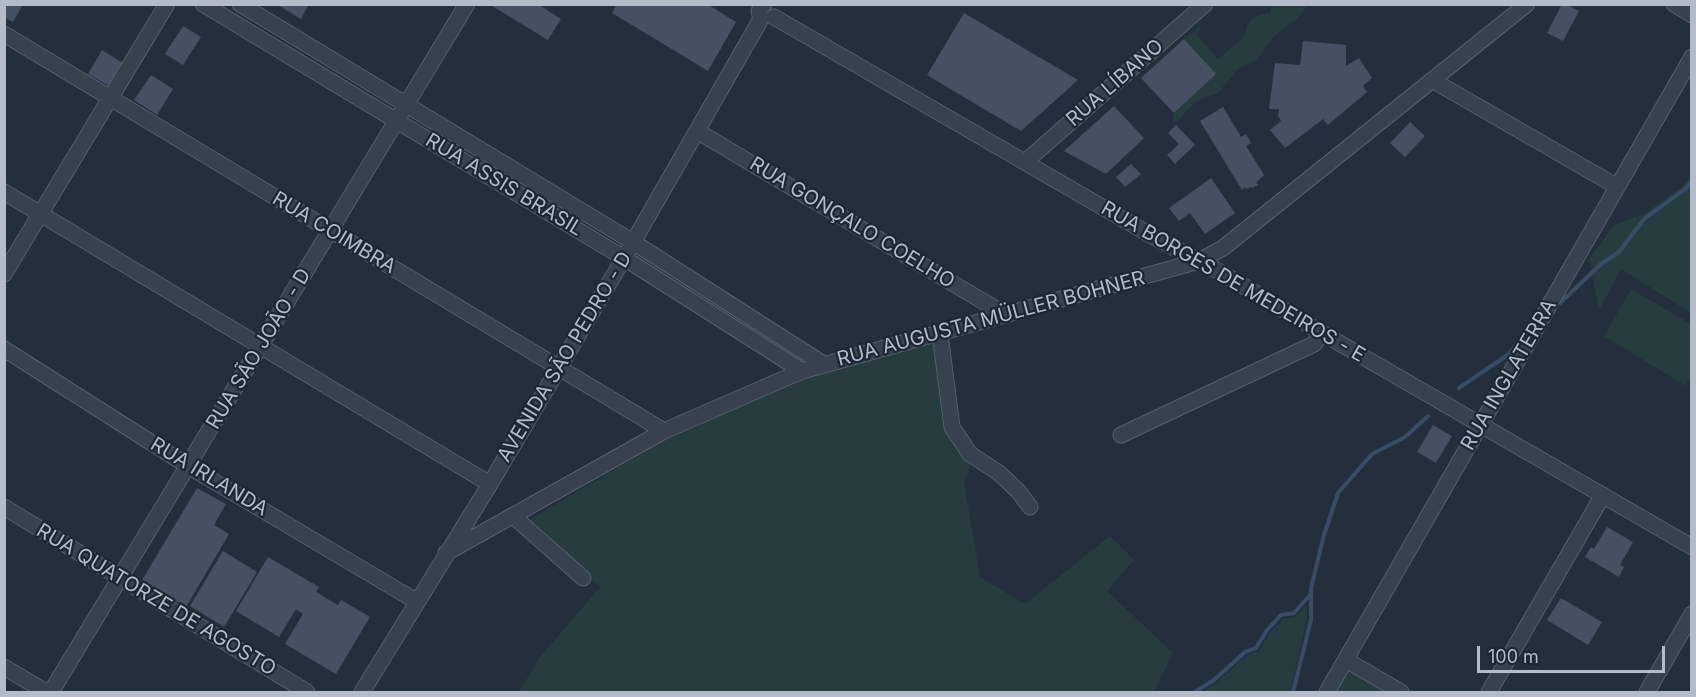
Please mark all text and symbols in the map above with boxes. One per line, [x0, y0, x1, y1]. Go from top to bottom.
street label: RUA LÍBANO [1062, 34, 1168, 132]
street label: RUA ASSIS BRASIL [421, 129, 587, 241]
street label: RUA GONÇALO COELHO [745, 152, 959, 294]
street label: RUA COIMBRA [268, 187, 400, 279]
street label: RUA BORGES DE MEDEIROS - E [1097, 196, 1369, 368]
street label: AVENIDA SÃO PEDRO - D [493, 248, 637, 466]
street label: RUA SÃO JOÃO - D [202, 264, 316, 434]
street label: RUA AUGUSTA MÜLLER BOHNER [834, 266, 1148, 372]
street label: RUA INGLATERRA [1456, 295, 1562, 455]
street label: RUA IRLANDA [146, 433, 272, 521]
street label: RUA QUATORZE DE AGOSTO [32, 519, 280, 681]
scale bar [1480, 634, 1668, 672]
text: 100 m [1488, 646, 1539, 667]

